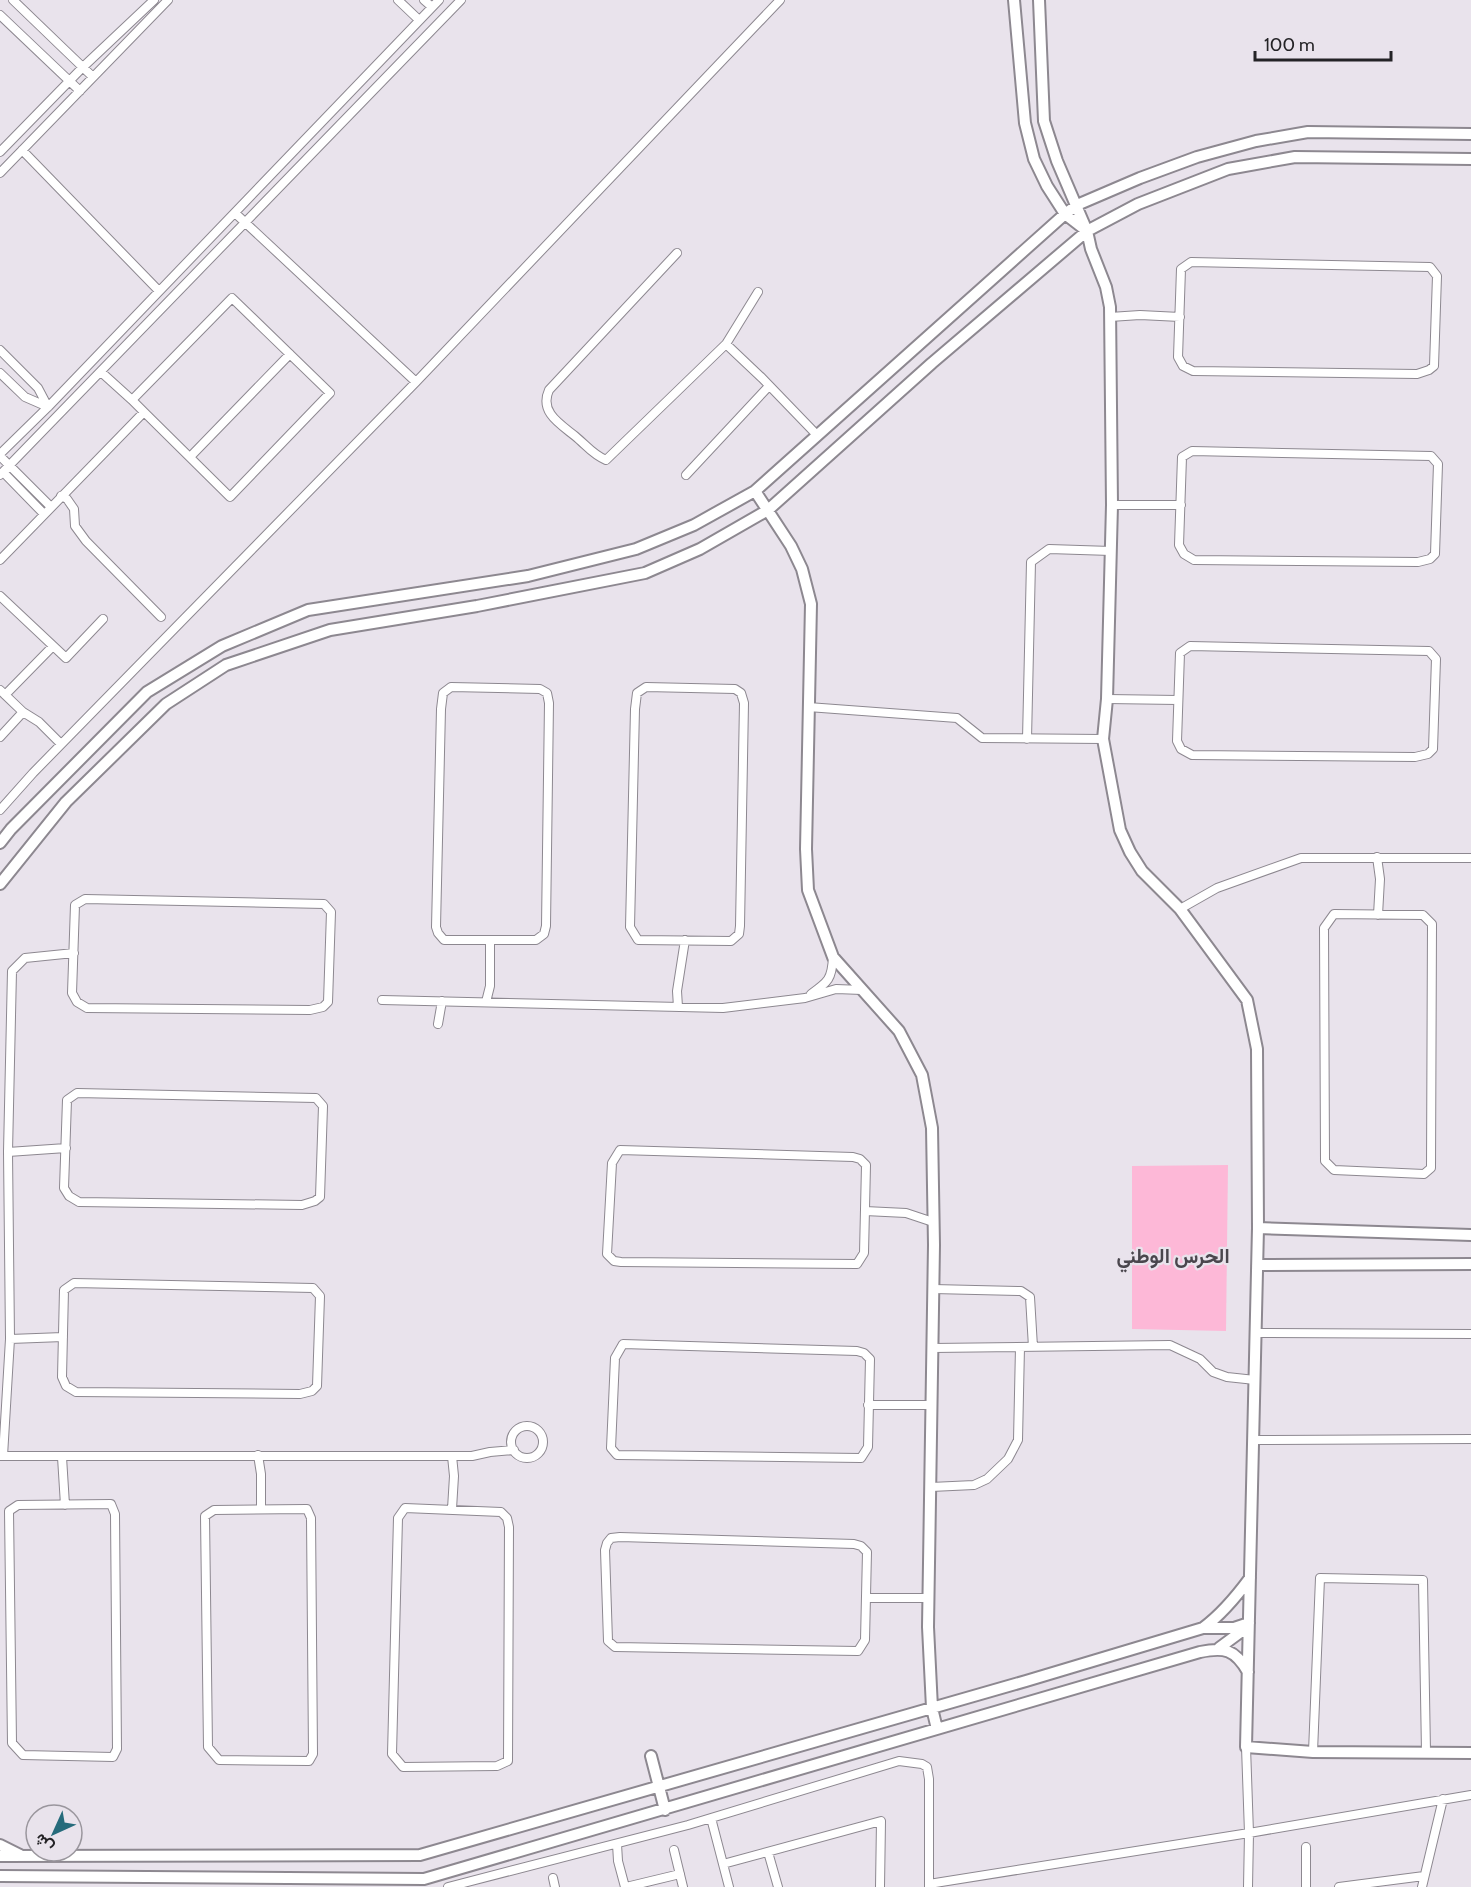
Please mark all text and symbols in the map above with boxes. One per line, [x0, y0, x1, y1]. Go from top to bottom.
scale bar [1255, 24, 1392, 62]
text: 100 m [1264, 34, 1315, 56]
district label: الحرس الوطني [1116, 1244, 1230, 1273]
north arrow [24, 1803, 84, 1863]
text: ش [30, 1830, 57, 1857]

